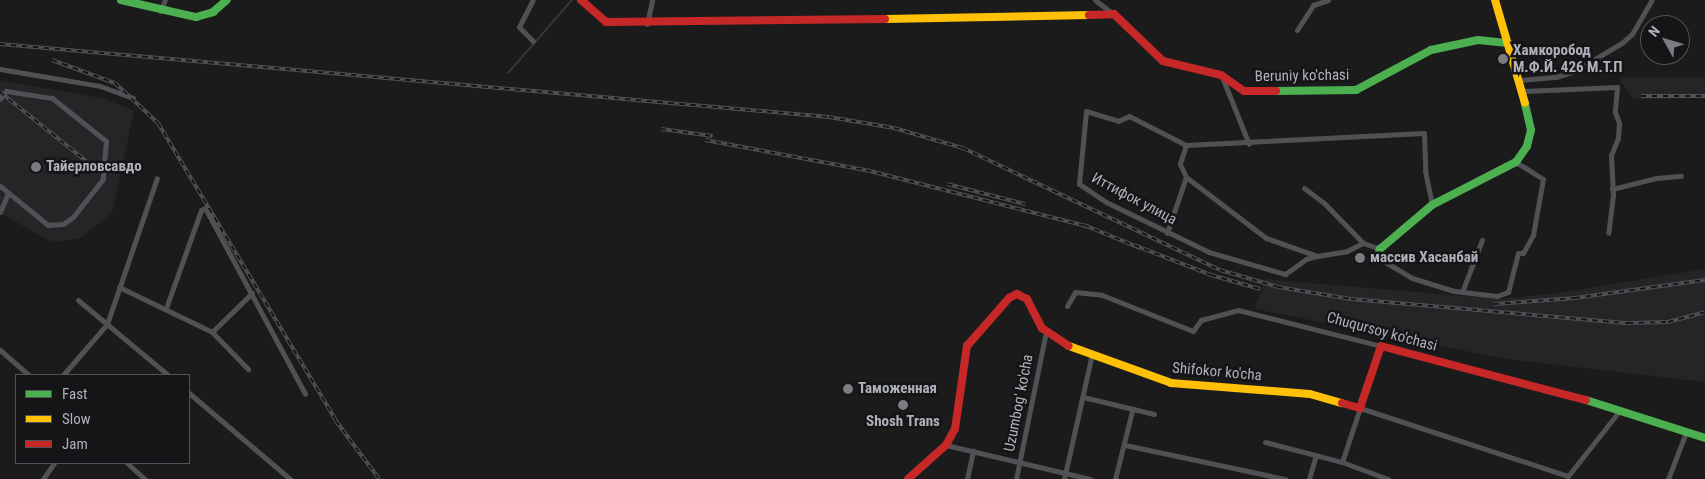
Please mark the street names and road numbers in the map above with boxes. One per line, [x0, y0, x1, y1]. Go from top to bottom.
street label: Beruniy ko'chasi [1255, 66, 1349, 86]
street label: Иттифок улица [1088, 169, 1180, 229]
street label: Chuqursoy ko'chasi [1325, 309, 1439, 355]
street label: Uzumbog' ko'cha [1001, 353, 1037, 453]
street label: Shifokor ko'cha [1171, 359, 1263, 385]

